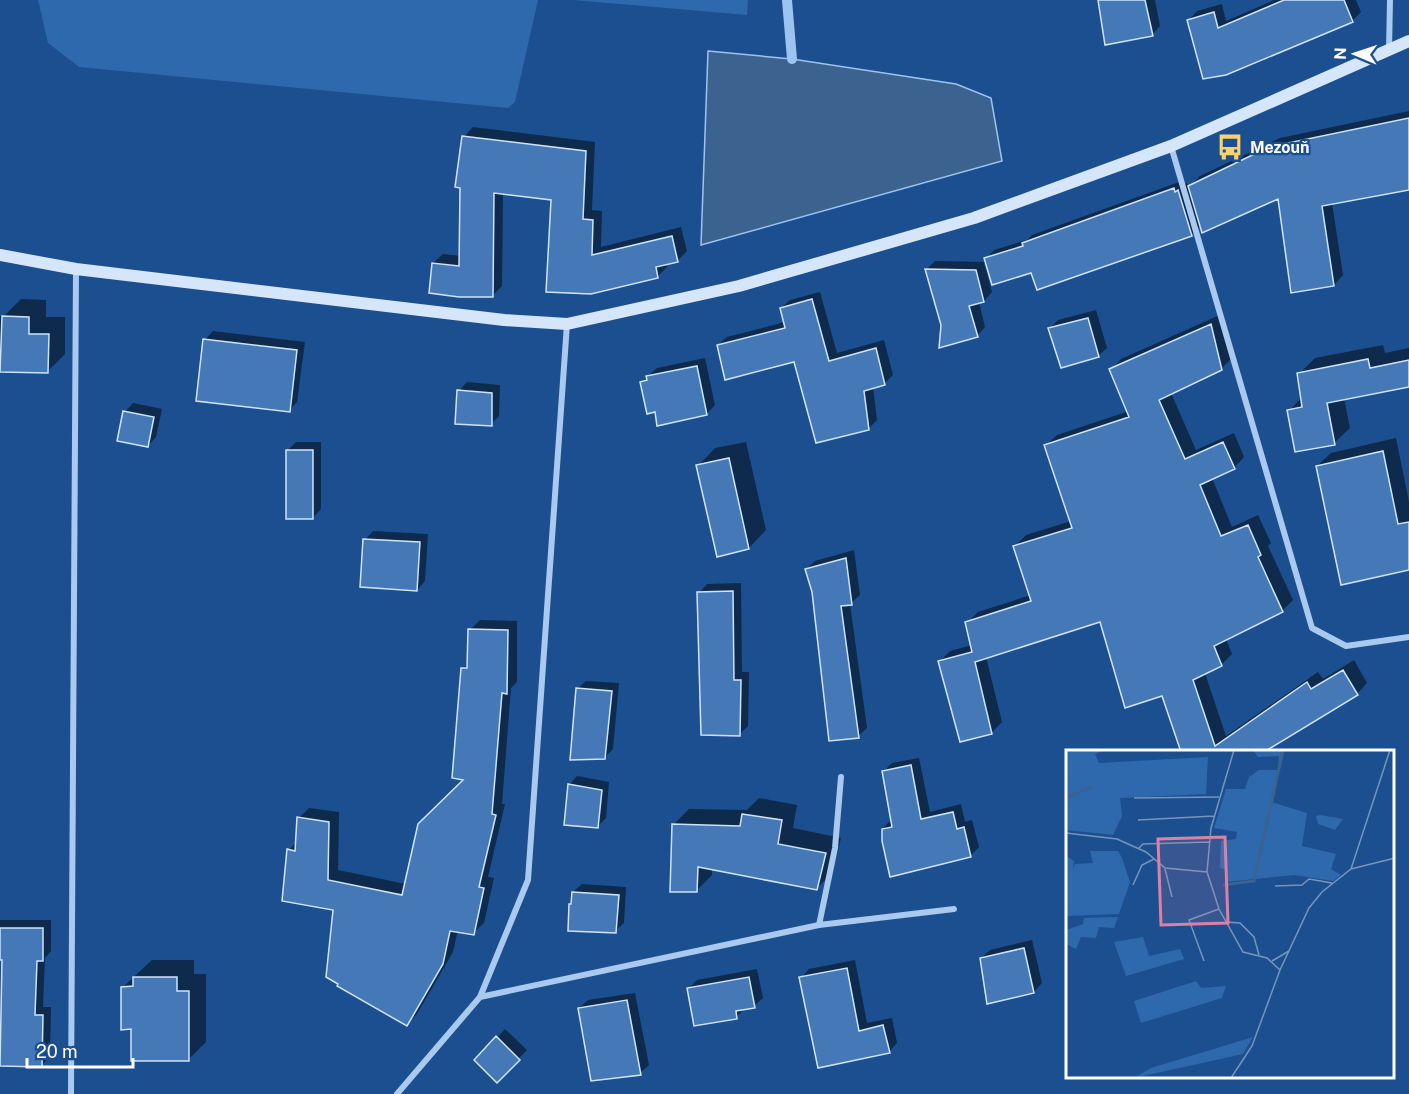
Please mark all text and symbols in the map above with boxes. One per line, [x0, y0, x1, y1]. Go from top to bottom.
north arrow [1325, 24, 1385, 84]
text: N [1331, 47, 1350, 60]
bus stop icon: Mezouň [1215, 132, 1245, 162]
place label: Mezouň [1250, 138, 1310, 157]
inset map [1066, 750, 1394, 1079]
scale bar [27, 1031, 134, 1069]
text: 20 m [36, 1041, 78, 1062]

